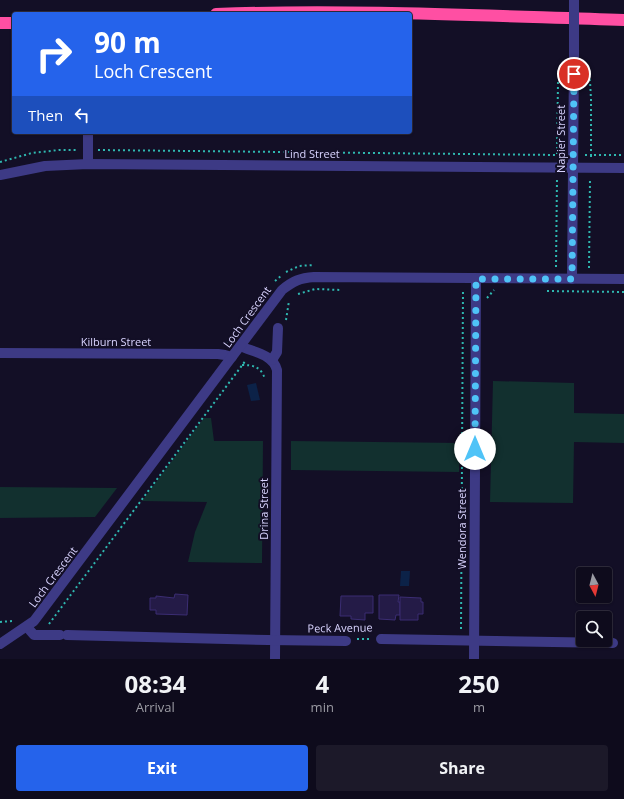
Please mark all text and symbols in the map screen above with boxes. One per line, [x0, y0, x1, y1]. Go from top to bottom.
text: 90 m [94, 23, 161, 61]
icon: right [28, 28, 80, 80]
pin [557, 57, 591, 91]
text: Loch Crescent [94, 59, 212, 83]
icon: arrive [563, 63, 585, 85]
icon: left [71, 104, 93, 126]
text: Then [28, 105, 63, 125]
street label: Napier Street [553, 105, 568, 173]
street label: Lind Street [284, 146, 340, 161]
street label: Loch Crescent [219, 283, 274, 350]
street label: Kilburn Street [81, 334, 151, 349]
position arrow [454, 428, 496, 470]
street label: Drina Street [256, 478, 271, 540]
street label: Wendora Street [454, 489, 469, 569]
street label: Loch Crescent [25, 543, 80, 610]
north arrow [576, 567, 612, 603]
map controls [576, 567, 612, 647]
button: search [576, 611, 612, 647]
street label: Peck Avenue [307, 619, 373, 636]
text: 08:34 [124, 667, 186, 700]
text: 4 [315, 667, 329, 700]
text: 250 [458, 667, 500, 700]
text: Arrival [136, 698, 175, 716]
text: min [311, 698, 334, 716]
text: m [473, 698, 485, 716]
button: Exit [16, 745, 308, 791]
button: Share [316, 745, 608, 791]

